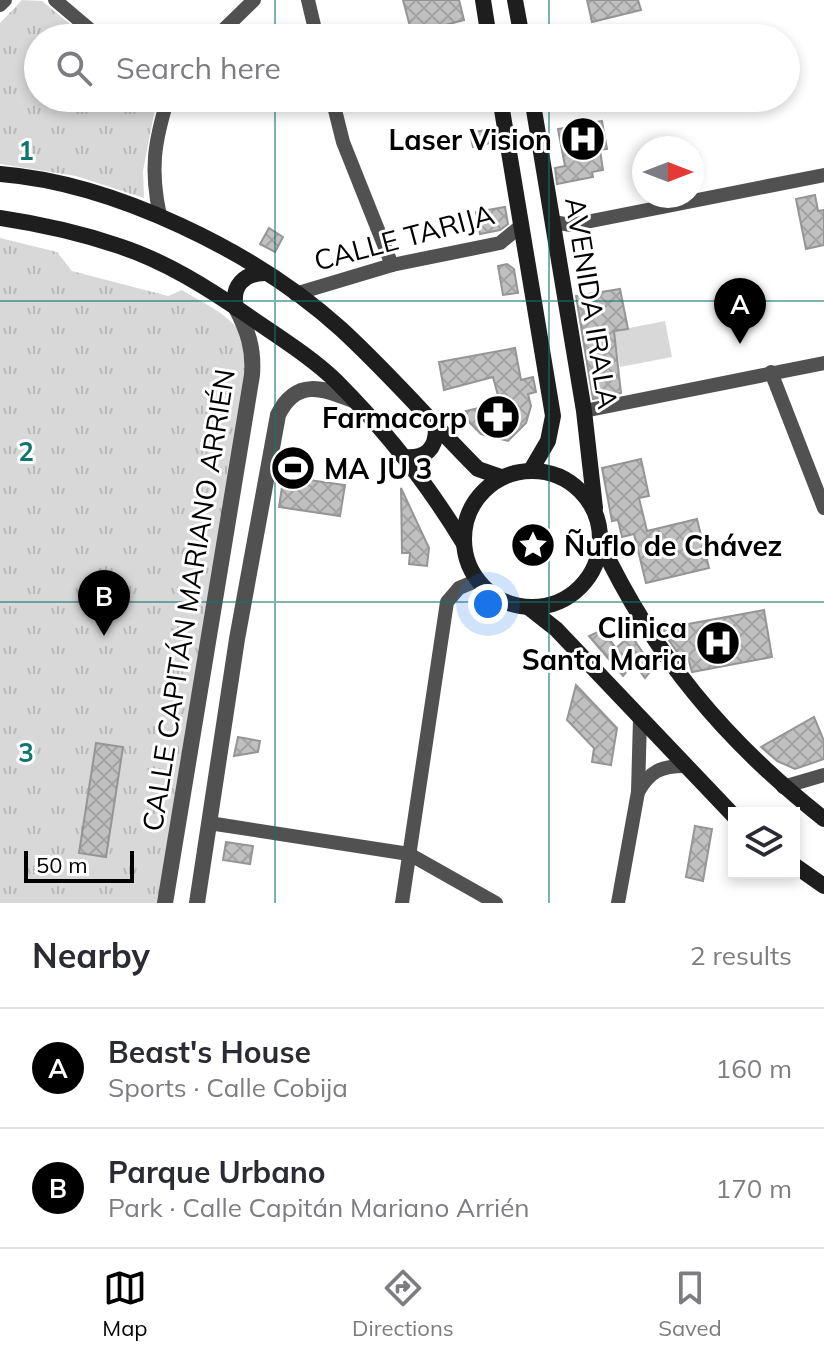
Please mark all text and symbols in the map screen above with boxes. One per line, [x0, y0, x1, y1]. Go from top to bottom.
search box [24, 24, 800, 112]
icon: search [52, 46, 96, 90]
text: Search here [116, 49, 281, 87]
hospital icon: Laser Vision [559, 115, 607, 163]
place label: Laser Vision [389, 122, 552, 157]
text: 1 [18, 134, 34, 167]
north arrow [632, 136, 704, 208]
street label: AVENIDA IRALA [558, 195, 626, 412]
street label: CALLE TARIJA [310, 196, 498, 278]
pin: A [714, 278, 766, 344]
street label: CALLE CAPITÁN MARIANO ARRIÉN [134, 366, 242, 834]
pharmacy icon: Farmacorp [474, 393, 522, 441]
place label: Farmacorp [322, 400, 467, 435]
text: 2 [18, 435, 34, 468]
sports icon: MA JU 3 [269, 444, 317, 492]
place label: MA JU 3 [324, 451, 432, 486]
place icon: Ñuflo de Chávez [509, 521, 557, 569]
place label: Ñuflo de Chávez [564, 528, 782, 563]
pin: B [78, 570, 130, 636]
your location [468, 584, 508, 624]
place label: Clinica Santa Maria [522, 610, 687, 677]
hospital icon: Clinica Santa Maria [694, 619, 742, 667]
text: 3 [18, 736, 34, 769]
map controls [728, 807, 800, 879]
button: layers [728, 807, 800, 879]
scale bar [24, 847, 134, 883]
text: 50 m [36, 851, 87, 879]
text: Nearby [32, 934, 150, 977]
text: 2 results [690, 939, 792, 972]
text: Beast's House [108, 1033, 311, 1071]
text: A [48, 1052, 68, 1085]
text: 160 m [716, 1052, 792, 1085]
text: Sports · Calle Cobija [108, 1071, 348, 1104]
text: Parque Urbano [108, 1153, 326, 1191]
text: B [49, 1172, 67, 1205]
text: 170 m [716, 1172, 792, 1205]
text: Park · Calle Capitán Mariano Arrién [108, 1191, 530, 1224]
tab: Map [102, 1266, 148, 1342]
tab: Directions [352, 1266, 454, 1342]
tab: Saved [658, 1266, 722, 1342]

